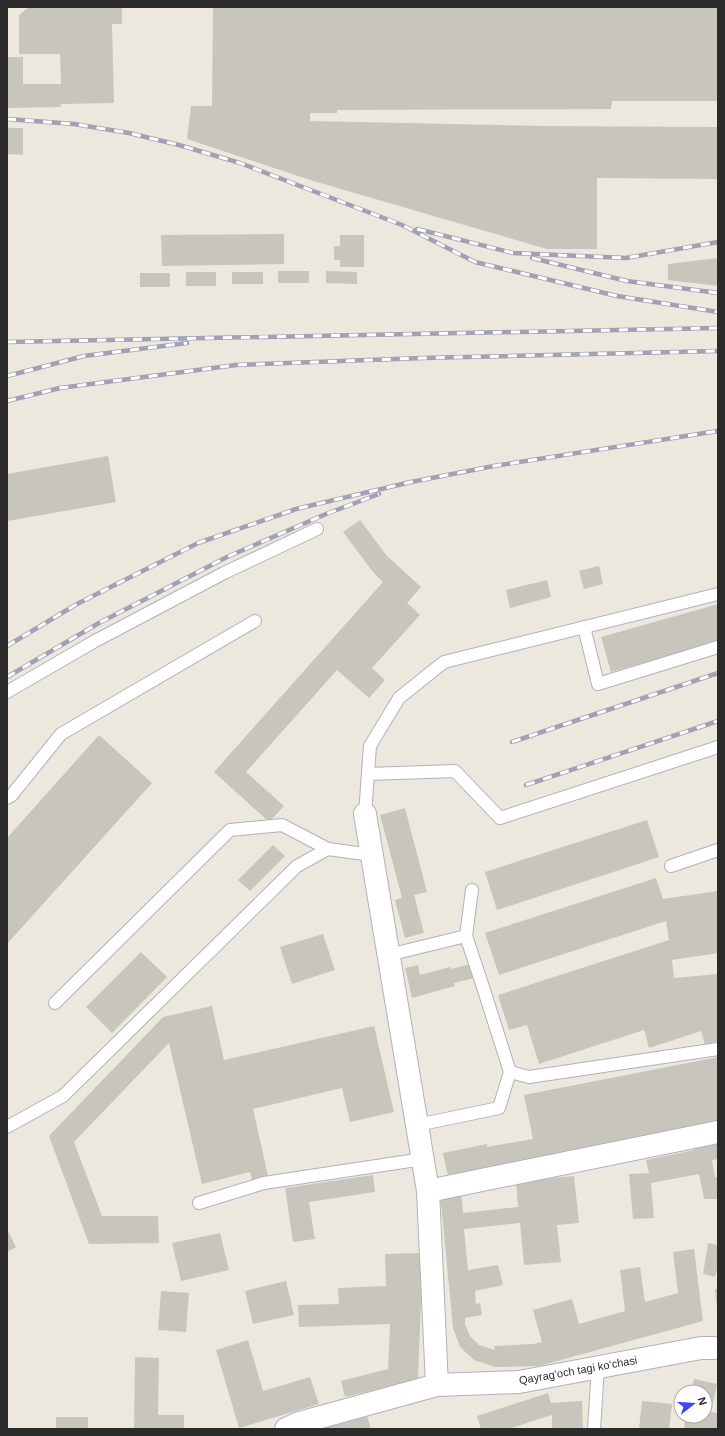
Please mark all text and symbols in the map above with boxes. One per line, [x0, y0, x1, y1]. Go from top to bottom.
street label: Qayragʻoch tagi koʻchasi [518, 1354, 638, 1386]
north arrow [673, 1384, 713, 1424]
text: N [696, 1396, 709, 1407]

